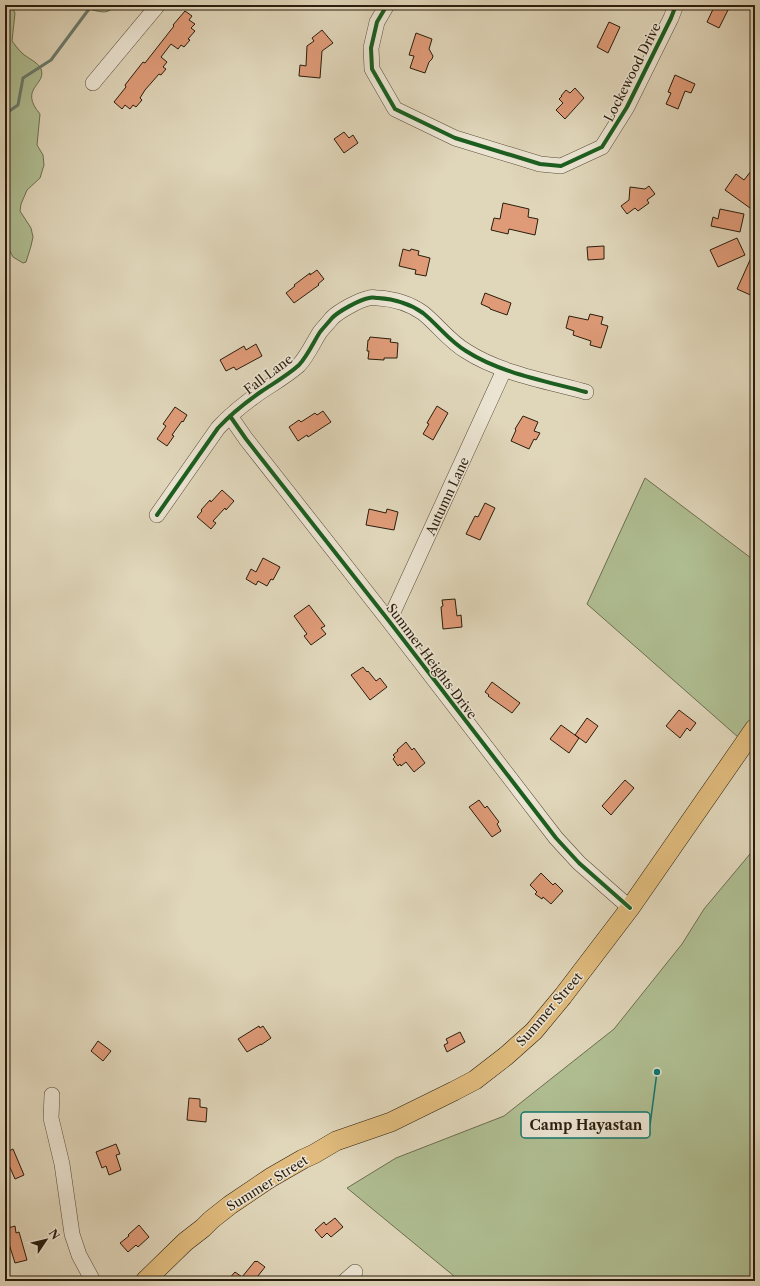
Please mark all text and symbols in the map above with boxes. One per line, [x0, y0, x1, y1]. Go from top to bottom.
street label: Lockewood Drive [600, 20, 664, 124]
street label: Fall Lane [240, 351, 296, 397]
street label: Autumn Lane [421, 454, 472, 539]
street label: Summer Heights Drive [383, 600, 481, 722]
street label: Summer Street [513, 968, 586, 1049]
callout: Camp Hayastan [521, 1112, 650, 1138]
text: Camp Hayastan [530, 1116, 643, 1134]
street label: Summer Street [223, 1151, 311, 1214]
north arrow [26, 1220, 66, 1260]
text: N [46, 1226, 63, 1243]

